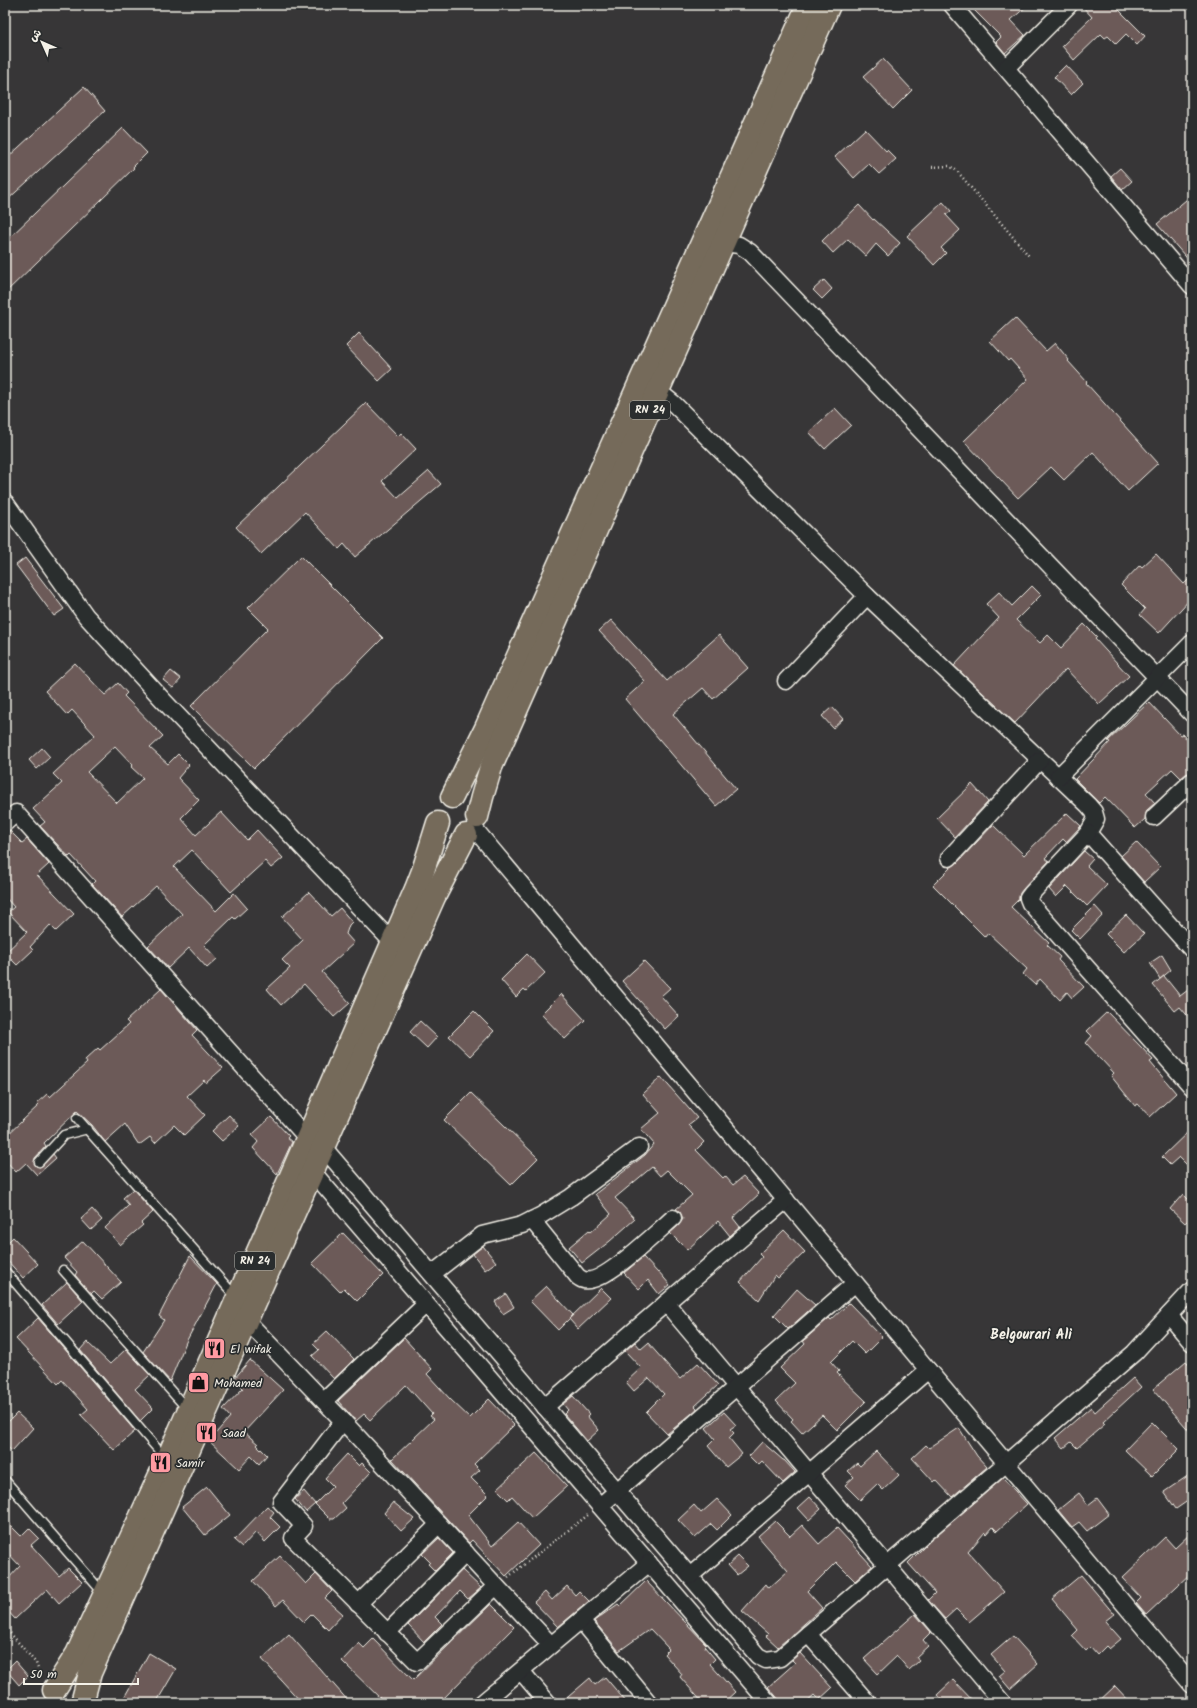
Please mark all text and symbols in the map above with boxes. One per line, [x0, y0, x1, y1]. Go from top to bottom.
north arrow [22, 22, 62, 62]
text: ش [25, 25, 46, 46]
road number: RN 24 [630, 401, 670, 419]
road number: RN 24 [235, 1252, 275, 1270]
district label: Belgourari Ali [990, 1324, 1072, 1346]
restaurant icon: El wifak [201, 1336, 227, 1362]
place label: El wifak [230, 1340, 272, 1359]
shop icon: Mohamed [186, 1370, 212, 1396]
place label: Mohamed [214, 1374, 263, 1393]
restaurant icon: Saad [194, 1420, 220, 1446]
place label: Saad [222, 1424, 247, 1443]
restaurant icon: Samir [148, 1450, 174, 1476]
place label: Samir [176, 1454, 205, 1473]
scale bar [24, 1660, 138, 1686]
text: 50 m [30, 1665, 57, 1684]

